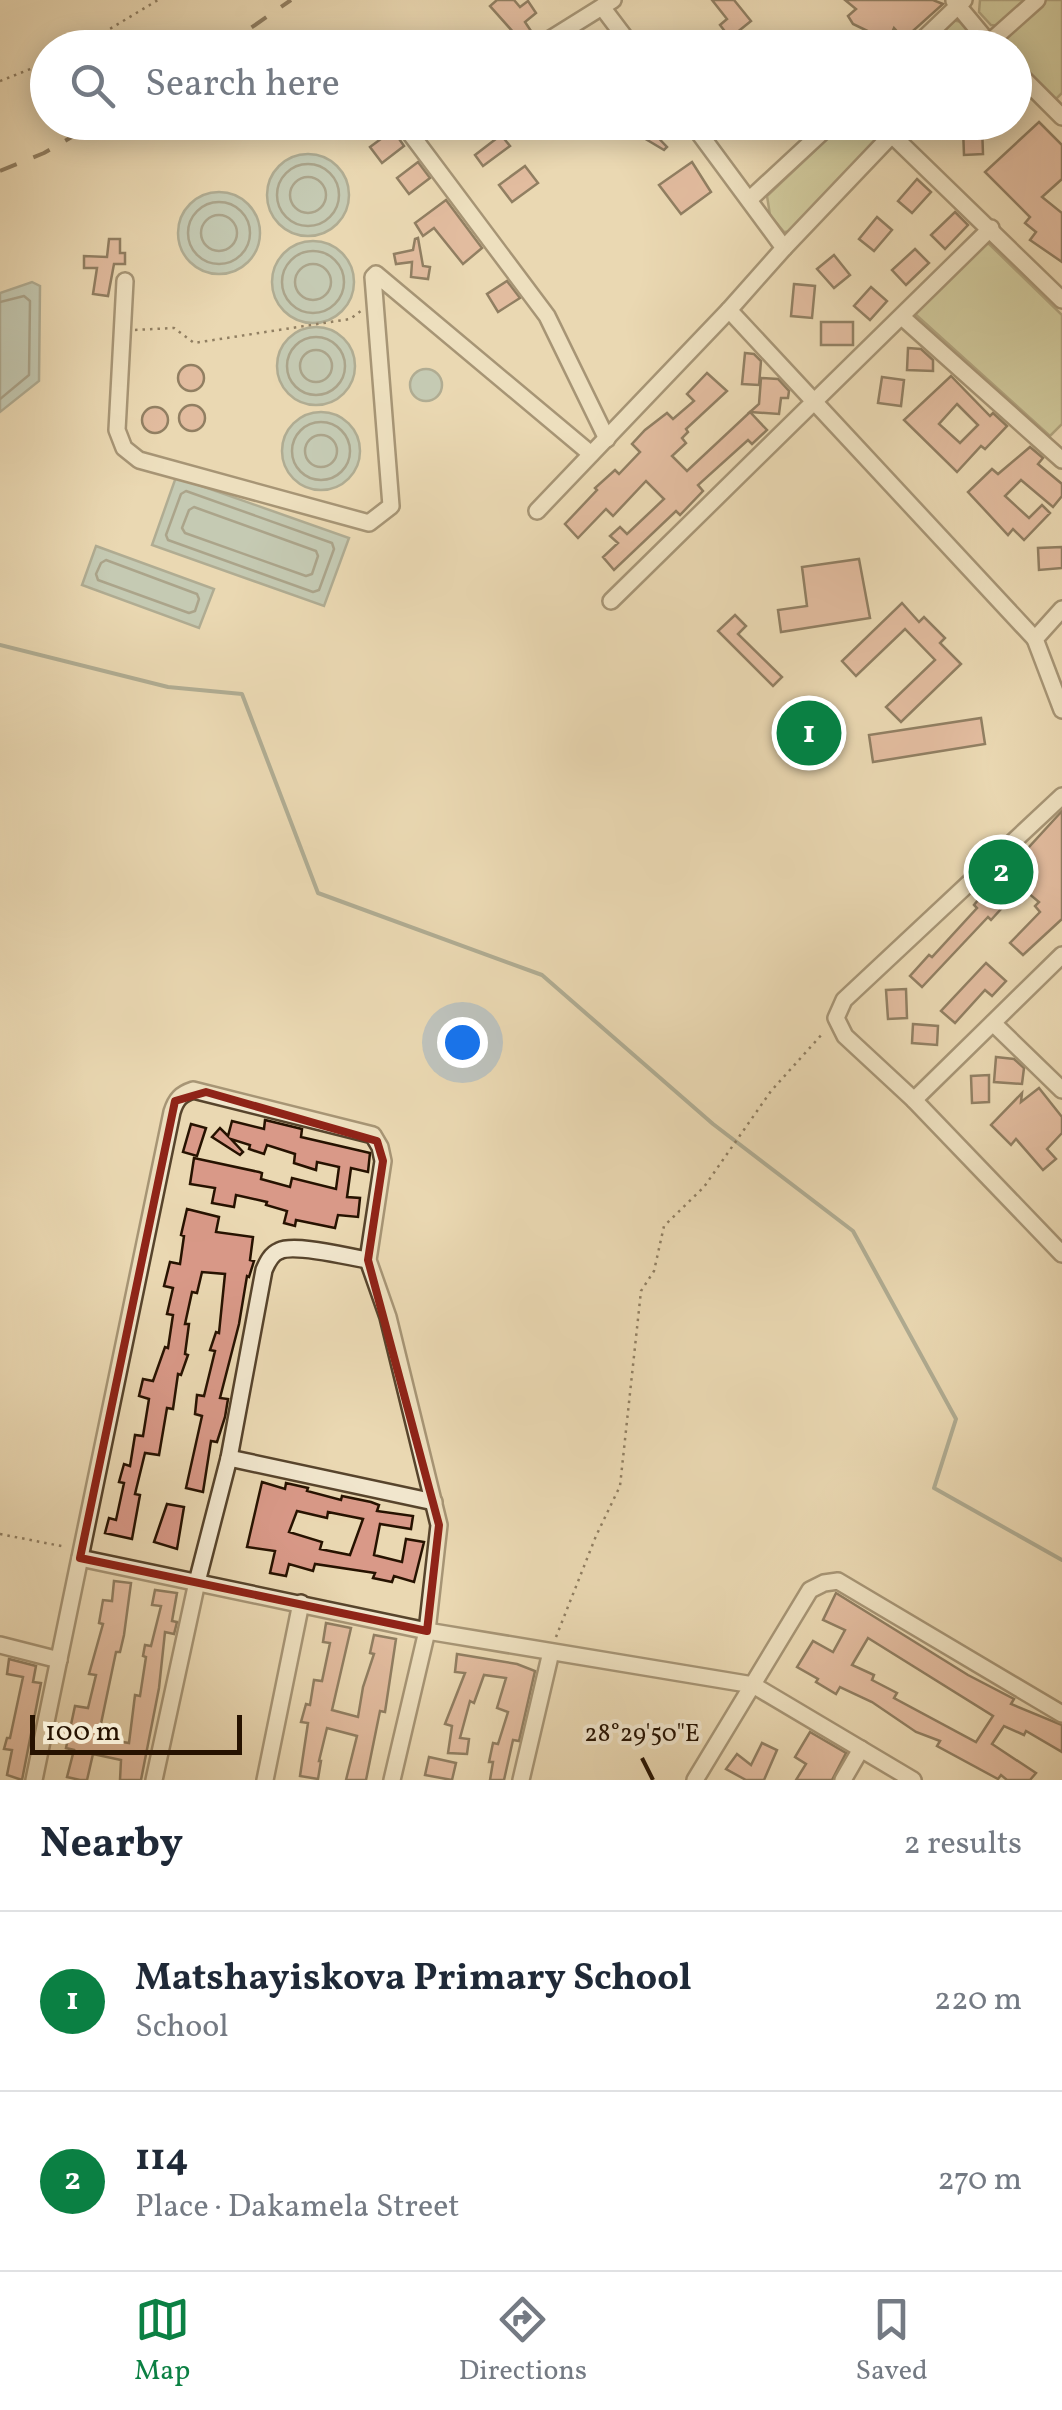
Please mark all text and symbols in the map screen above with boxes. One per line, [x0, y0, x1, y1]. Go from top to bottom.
search box [30, 30, 1032, 140]
icon: search [65, 58, 120, 113]
text: Search here [145, 59, 340, 112]
pin: 1 [776, 696, 842, 770]
pin: 2 [968, 834, 1034, 910]
your location [437, 1017, 488, 1068]
scale bar [30, 1710, 242, 1754]
text: 100 m [45, 1713, 120, 1752]
text: 28°29'50"E [584, 1717, 700, 1752]
text: Nearby [40, 1816, 183, 1875]
text: 2 results [904, 1823, 1022, 1867]
text: Matshayiskova Primary School [135, 1953, 692, 2006]
text: 1 [66, 1979, 79, 2023]
text: 220 m [934, 1979, 1022, 2023]
text: School [135, 2006, 229, 2050]
text: 114 [135, 2133, 189, 2186]
text: 2 [64, 2159, 81, 2203]
text: 270 m [937, 2159, 1022, 2203]
text: Place · Dakamela Street [135, 2186, 460, 2230]
tab: Map [134, 2292, 190, 2391]
tab: Directions [459, 2292, 587, 2391]
tab: Saved [856, 2292, 928, 2391]

